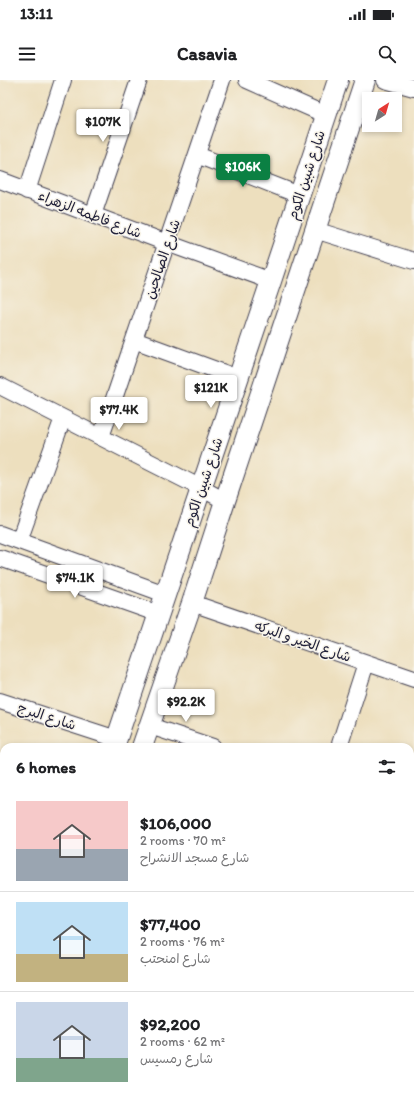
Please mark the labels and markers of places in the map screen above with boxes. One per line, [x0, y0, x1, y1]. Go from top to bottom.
pin: $107K [75, 109, 131, 143]
pin: $106K [215, 154, 271, 188]
pin: $121K [183, 375, 239, 409]
pin: $77.4K [86, 397, 152, 431]
pin: $74.1K [42, 565, 108, 599]
pin: $92.2K [153, 689, 219, 723]

